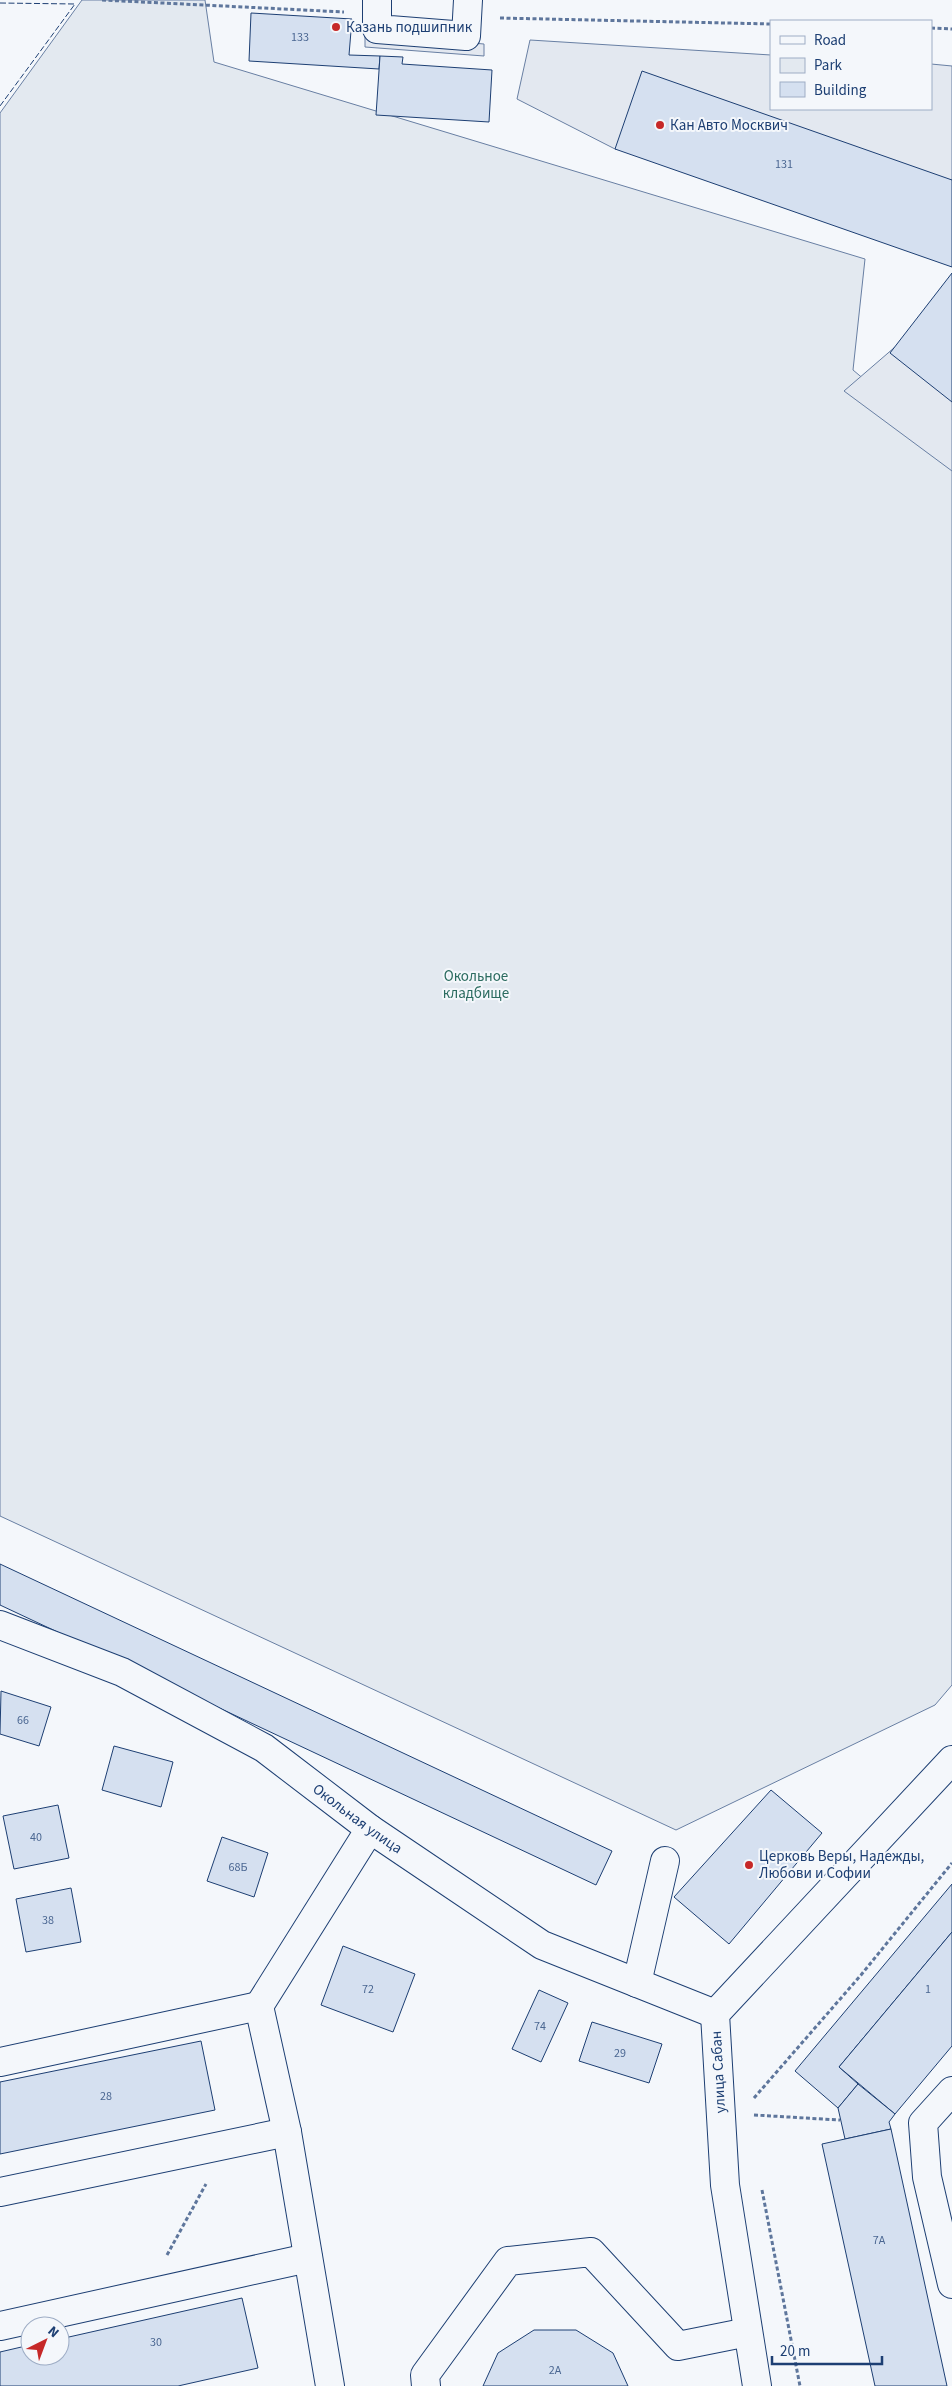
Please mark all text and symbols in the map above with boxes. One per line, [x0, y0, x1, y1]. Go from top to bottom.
place label: Казань подшипник [346, 17, 473, 38]
legend [770, 20, 932, 110]
marker: Казань подшипник [330, 21, 342, 33]
house number: 133 [291, 29, 309, 46]
text: Road [814, 30, 846, 51]
text: Park [814, 55, 843, 76]
text: Building [814, 80, 867, 101]
place label: Кан Авто Москвич [670, 115, 788, 136]
marker: Кан Авто Москвич [654, 119, 666, 131]
house number: 131 [775, 156, 793, 173]
park label: Окольное кладбище [443, 966, 509, 1004]
house number: 66 [17, 1712, 29, 1729]
street label: Окольная улица [308, 1779, 406, 1859]
house number: 40 [30, 1829, 42, 1846]
place label: Церковь Веры, Надежды, Любови и Софии [759, 1846, 924, 1884]
house number: 68Б [229, 1859, 247, 1876]
marker: Церковь Веры, Надежды, Любови и Софии [743, 1859, 755, 1871]
house number: 38 [42, 1912, 54, 1929]
house number: 72 [362, 1981, 374, 1998]
house number: 1 [925, 1981, 931, 1998]
house number: 74 [534, 2018, 546, 2035]
street label: улица Сабан [706, 2030, 731, 2114]
house number: 29 [614, 2045, 626, 2062]
house number: 28 [100, 2088, 112, 2105]
house number: 7А [873, 2232, 886, 2249]
north arrow [20, 2316, 70, 2366]
text: N [43, 2322, 63, 2343]
house number: 30 [150, 2334, 162, 2351]
scale bar [772, 2334, 882, 2366]
text: 20 m [780, 2341, 810, 2362]
house number: 2А [549, 2362, 562, 2379]

